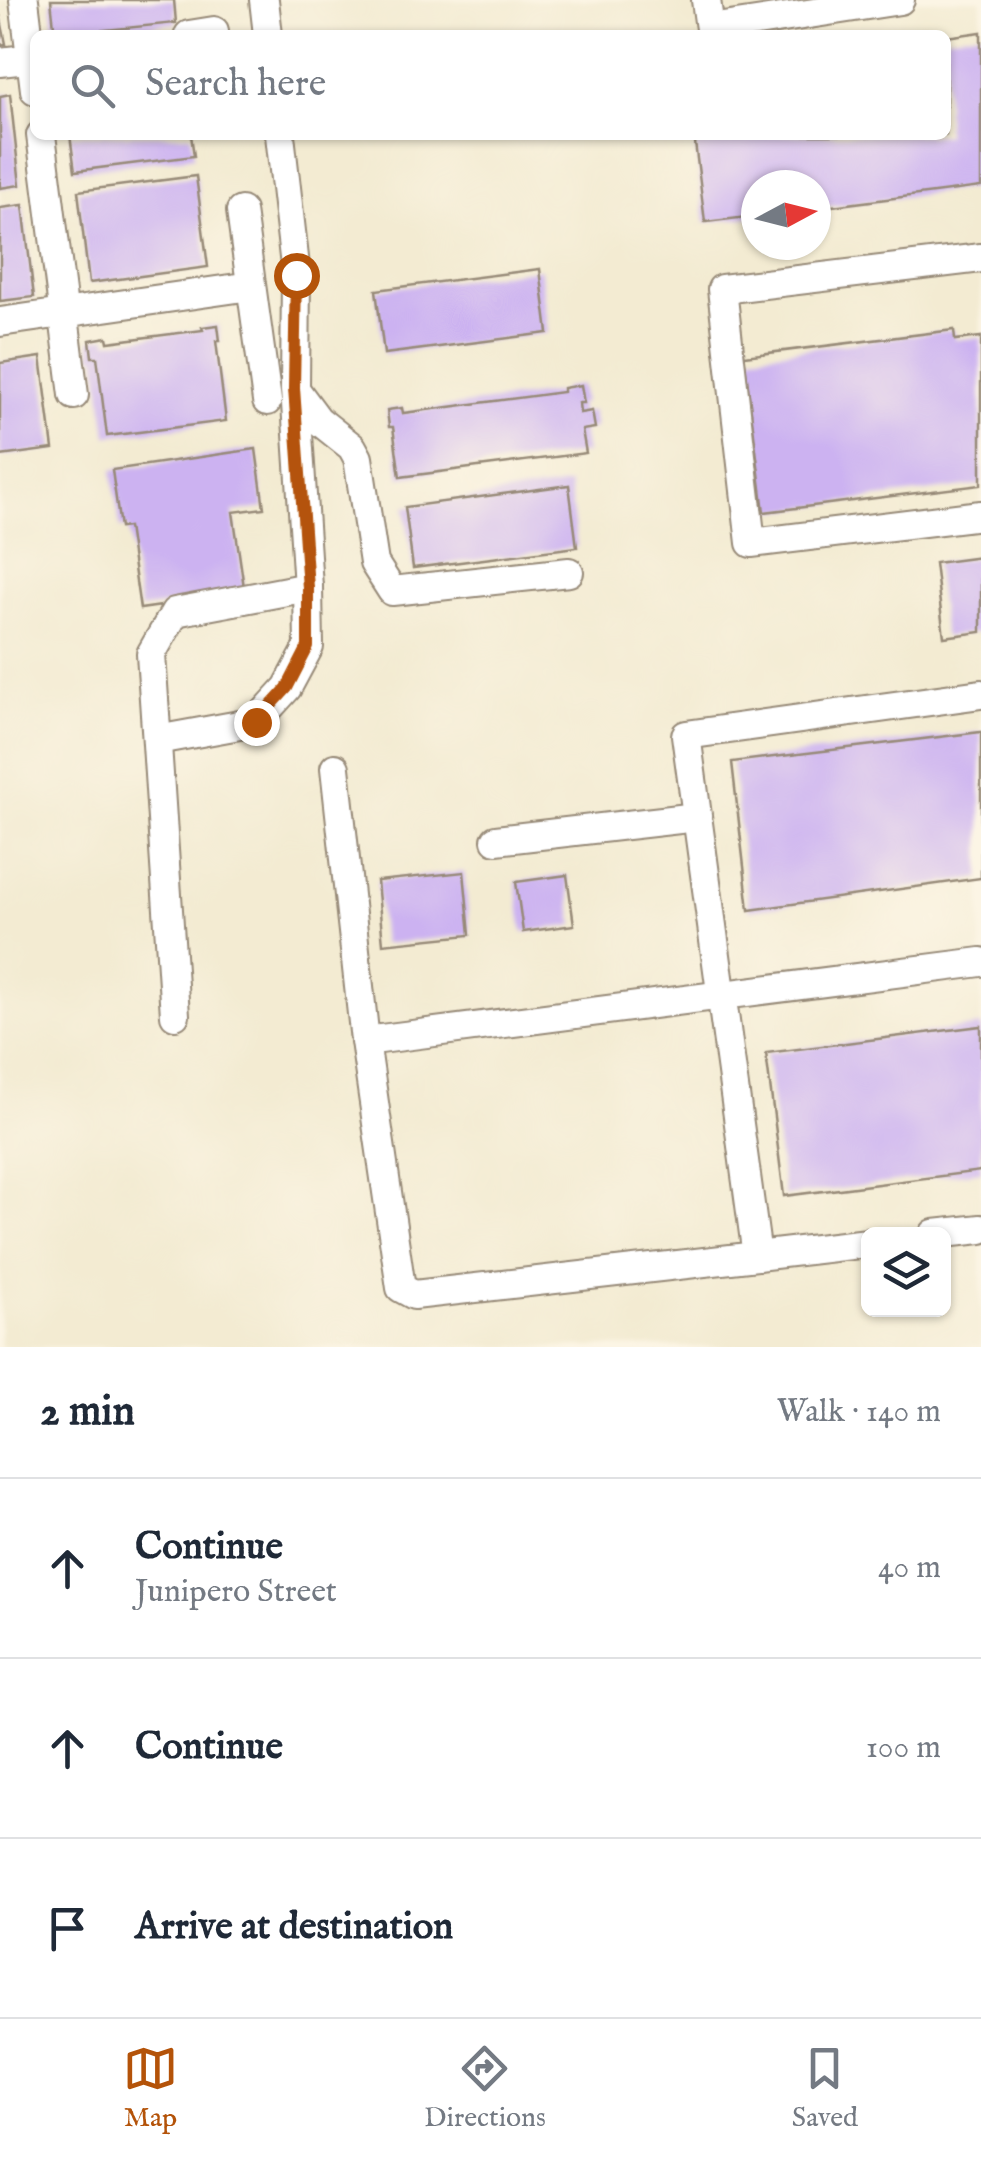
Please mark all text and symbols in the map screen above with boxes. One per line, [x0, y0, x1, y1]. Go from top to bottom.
search box [30, 30, 951, 140]
icon: search [65, 58, 120, 113]
text: Search here [145, 61, 326, 109]
north arrow [741, 170, 831, 260]
route start [274, 253, 320, 299]
route end [234, 700, 280, 746]
map controls [861, 1227, 951, 1317]
button: layers [861, 1227, 951, 1317]
text: 2 min [40, 1386, 135, 1439]
text: Walk · 140 m [777, 1392, 941, 1433]
text: Continue [135, 1524, 283, 1572]
icon: ahead [40, 1541, 95, 1596]
text: 40 m [878, 1548, 941, 1589]
text: Junipero Street [135, 1572, 337, 1613]
icon: ahead [40, 1721, 95, 1776]
text: Continue [135, 1724, 283, 1772]
text: 100 m [866, 1728, 941, 1769]
icon: arrive [40, 1901, 95, 1956]
text: Arrive at destination [135, 1904, 453, 1952]
tab: Map [123, 2041, 178, 2136]
tab: Directions [424, 2041, 546, 2136]
tab: Saved [792, 2041, 858, 2136]

